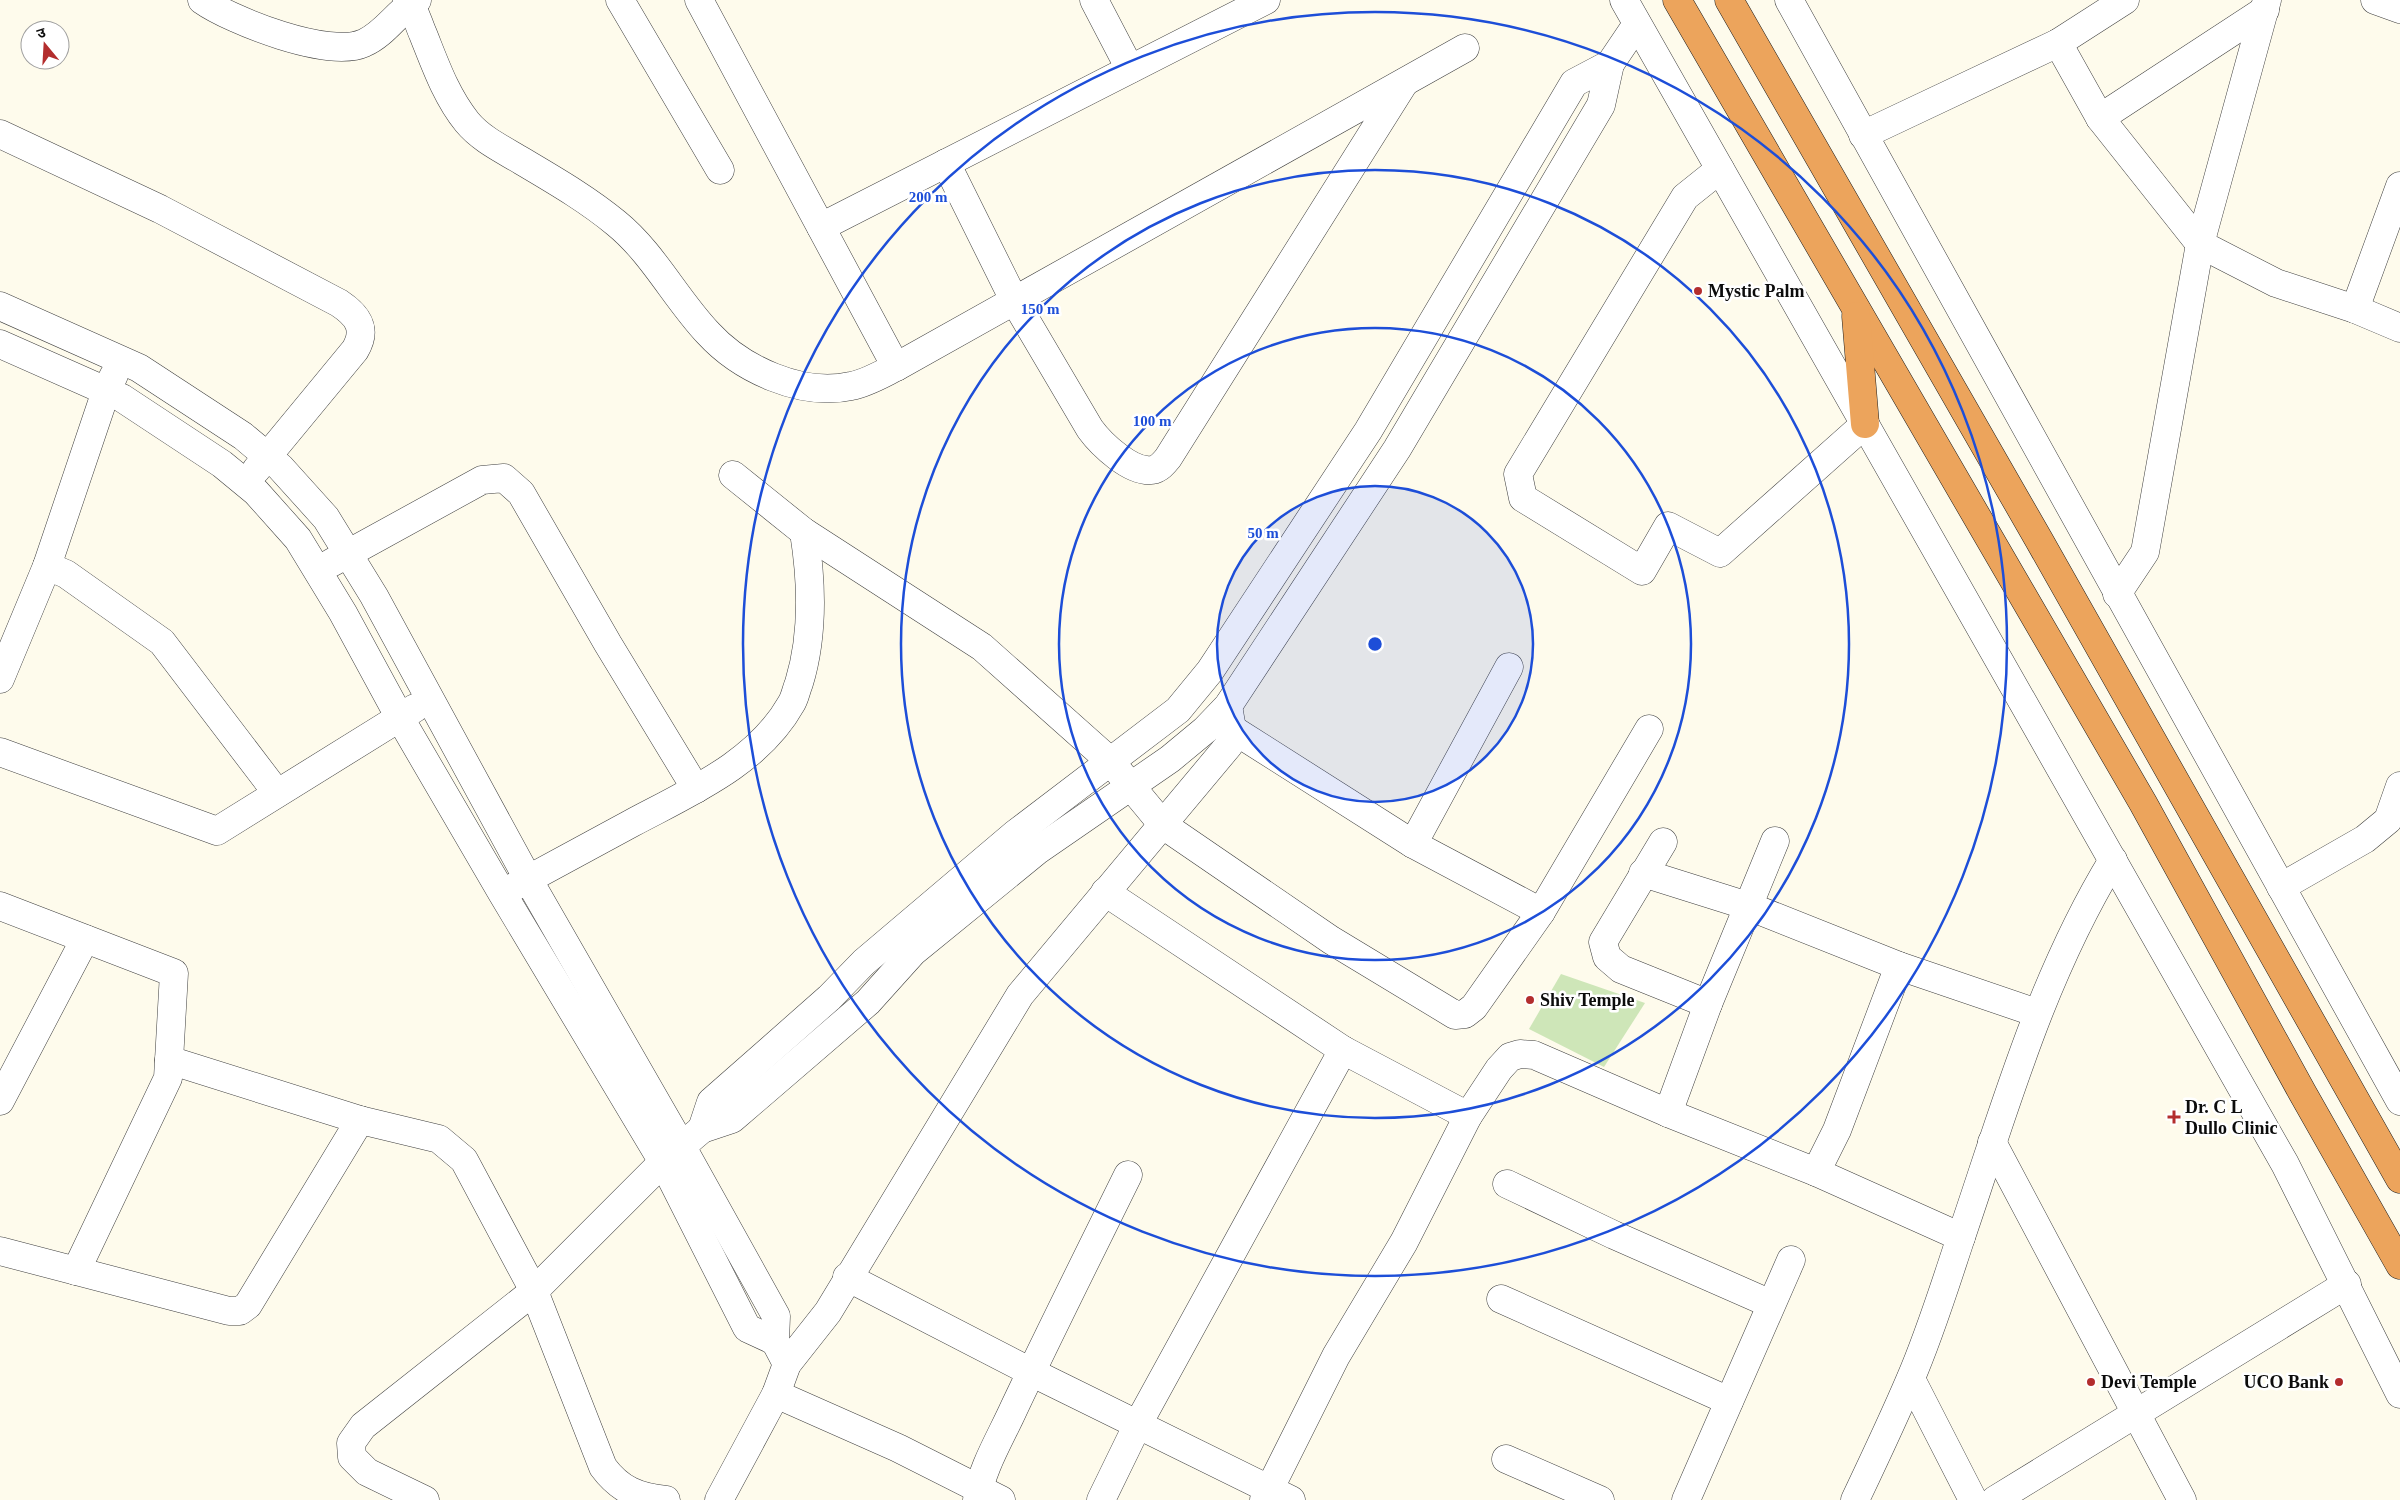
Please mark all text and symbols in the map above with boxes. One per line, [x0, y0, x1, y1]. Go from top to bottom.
north arrow [20, 20, 70, 70]
text: उ [35, 24, 48, 42]
text: 200 m [909, 189, 948, 205]
place label: Mystic Palm [1708, 281, 1804, 301]
marker: Mystic Palm [1692, 285, 1704, 297]
text: 150 m [1021, 301, 1060, 317]
text: 100 m [1133, 413, 1172, 429]
text: 50 m [1247, 525, 1279, 541]
centre of rings [1366, 635, 1384, 653]
place label: Shiv Temple [1540, 990, 1635, 1010]
marker: Shiv Temple [1524, 994, 1536, 1006]
place label: Dr. C L Dullo Clinic [2185, 1097, 2278, 1138]
marker: Dr. C L Dullo Clinic [2167, 1110, 2181, 1124]
place label: Devi Temple [2101, 1372, 2197, 1392]
place label: UCO Bank [2243, 1372, 2329, 1392]
marker: Devi Temple [2085, 1376, 2097, 1388]
marker: UCO Bank [2333, 1376, 2345, 1388]

